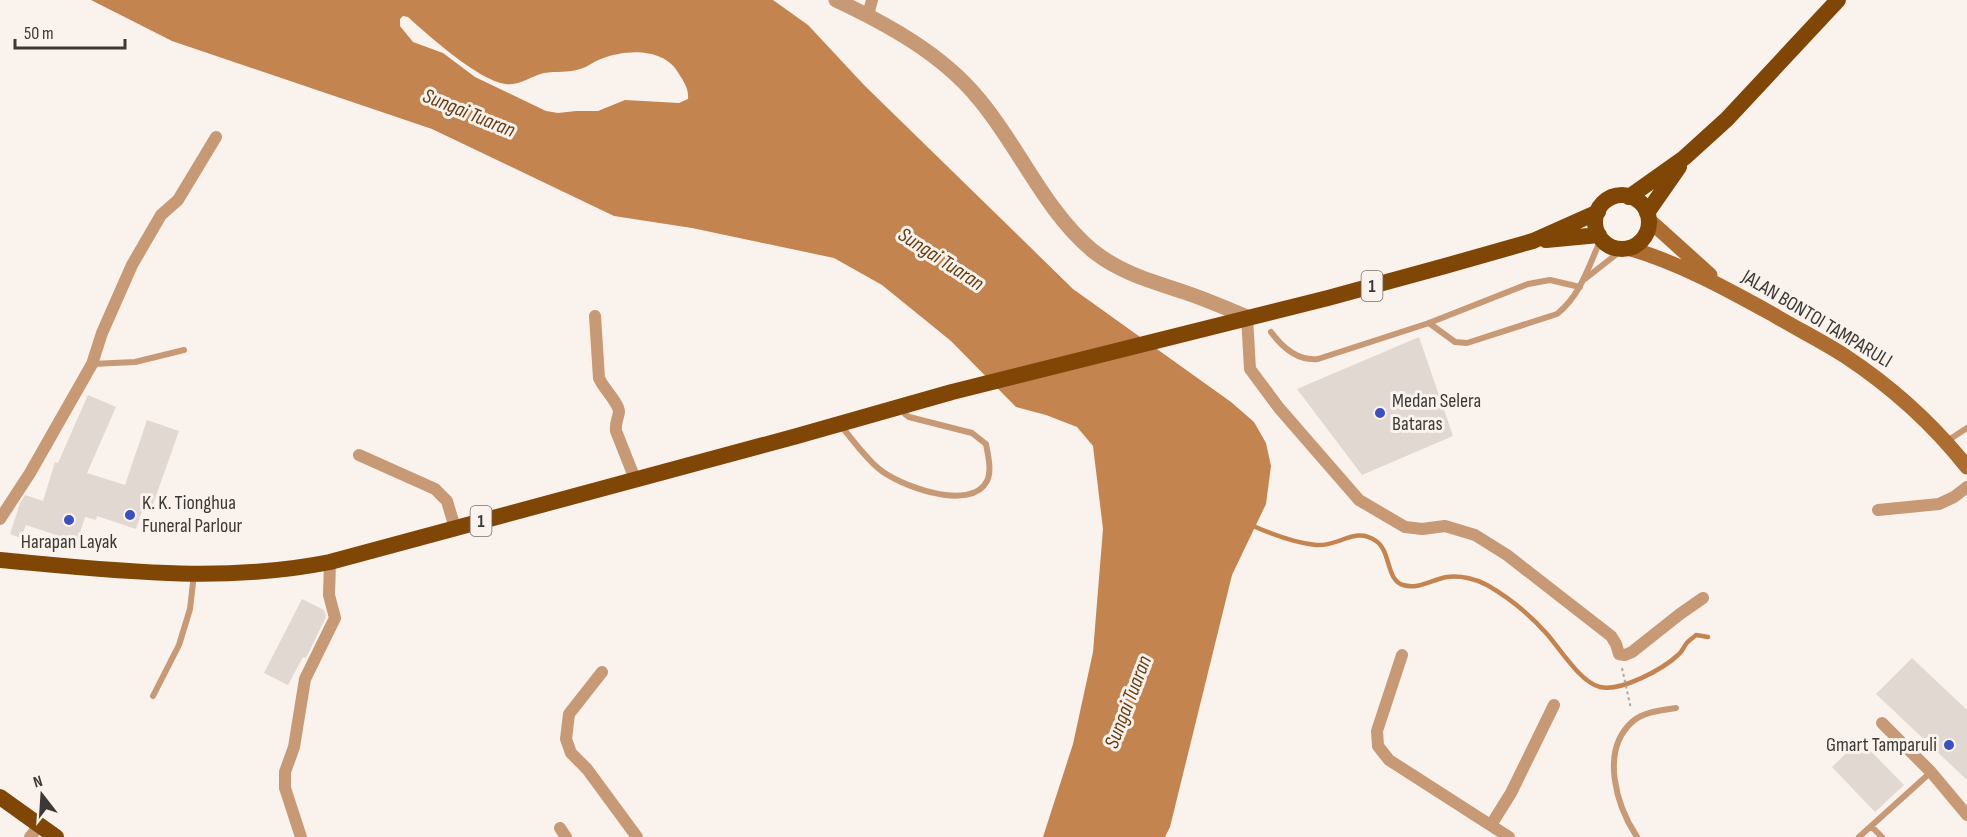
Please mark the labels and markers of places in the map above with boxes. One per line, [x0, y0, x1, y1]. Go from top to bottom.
place label: Medan Selera Bataras [1392, 389, 1481, 436]
marker: Medan Selera Bataras [1373, 406, 1387, 420]
place label: K. K. Tionghua Funeral Parlour [142, 491, 243, 538]
marker: K. K. Tionghua Funeral Parlour [123, 508, 137, 522]
marker: Harapan Layak [62, 513, 76, 527]
place label: Harapan Layak [21, 530, 118, 554]
place label: Gmart Tamparuli [1826, 733, 1937, 757]
marker: Gmart Tamparuli [1942, 738, 1956, 752]

